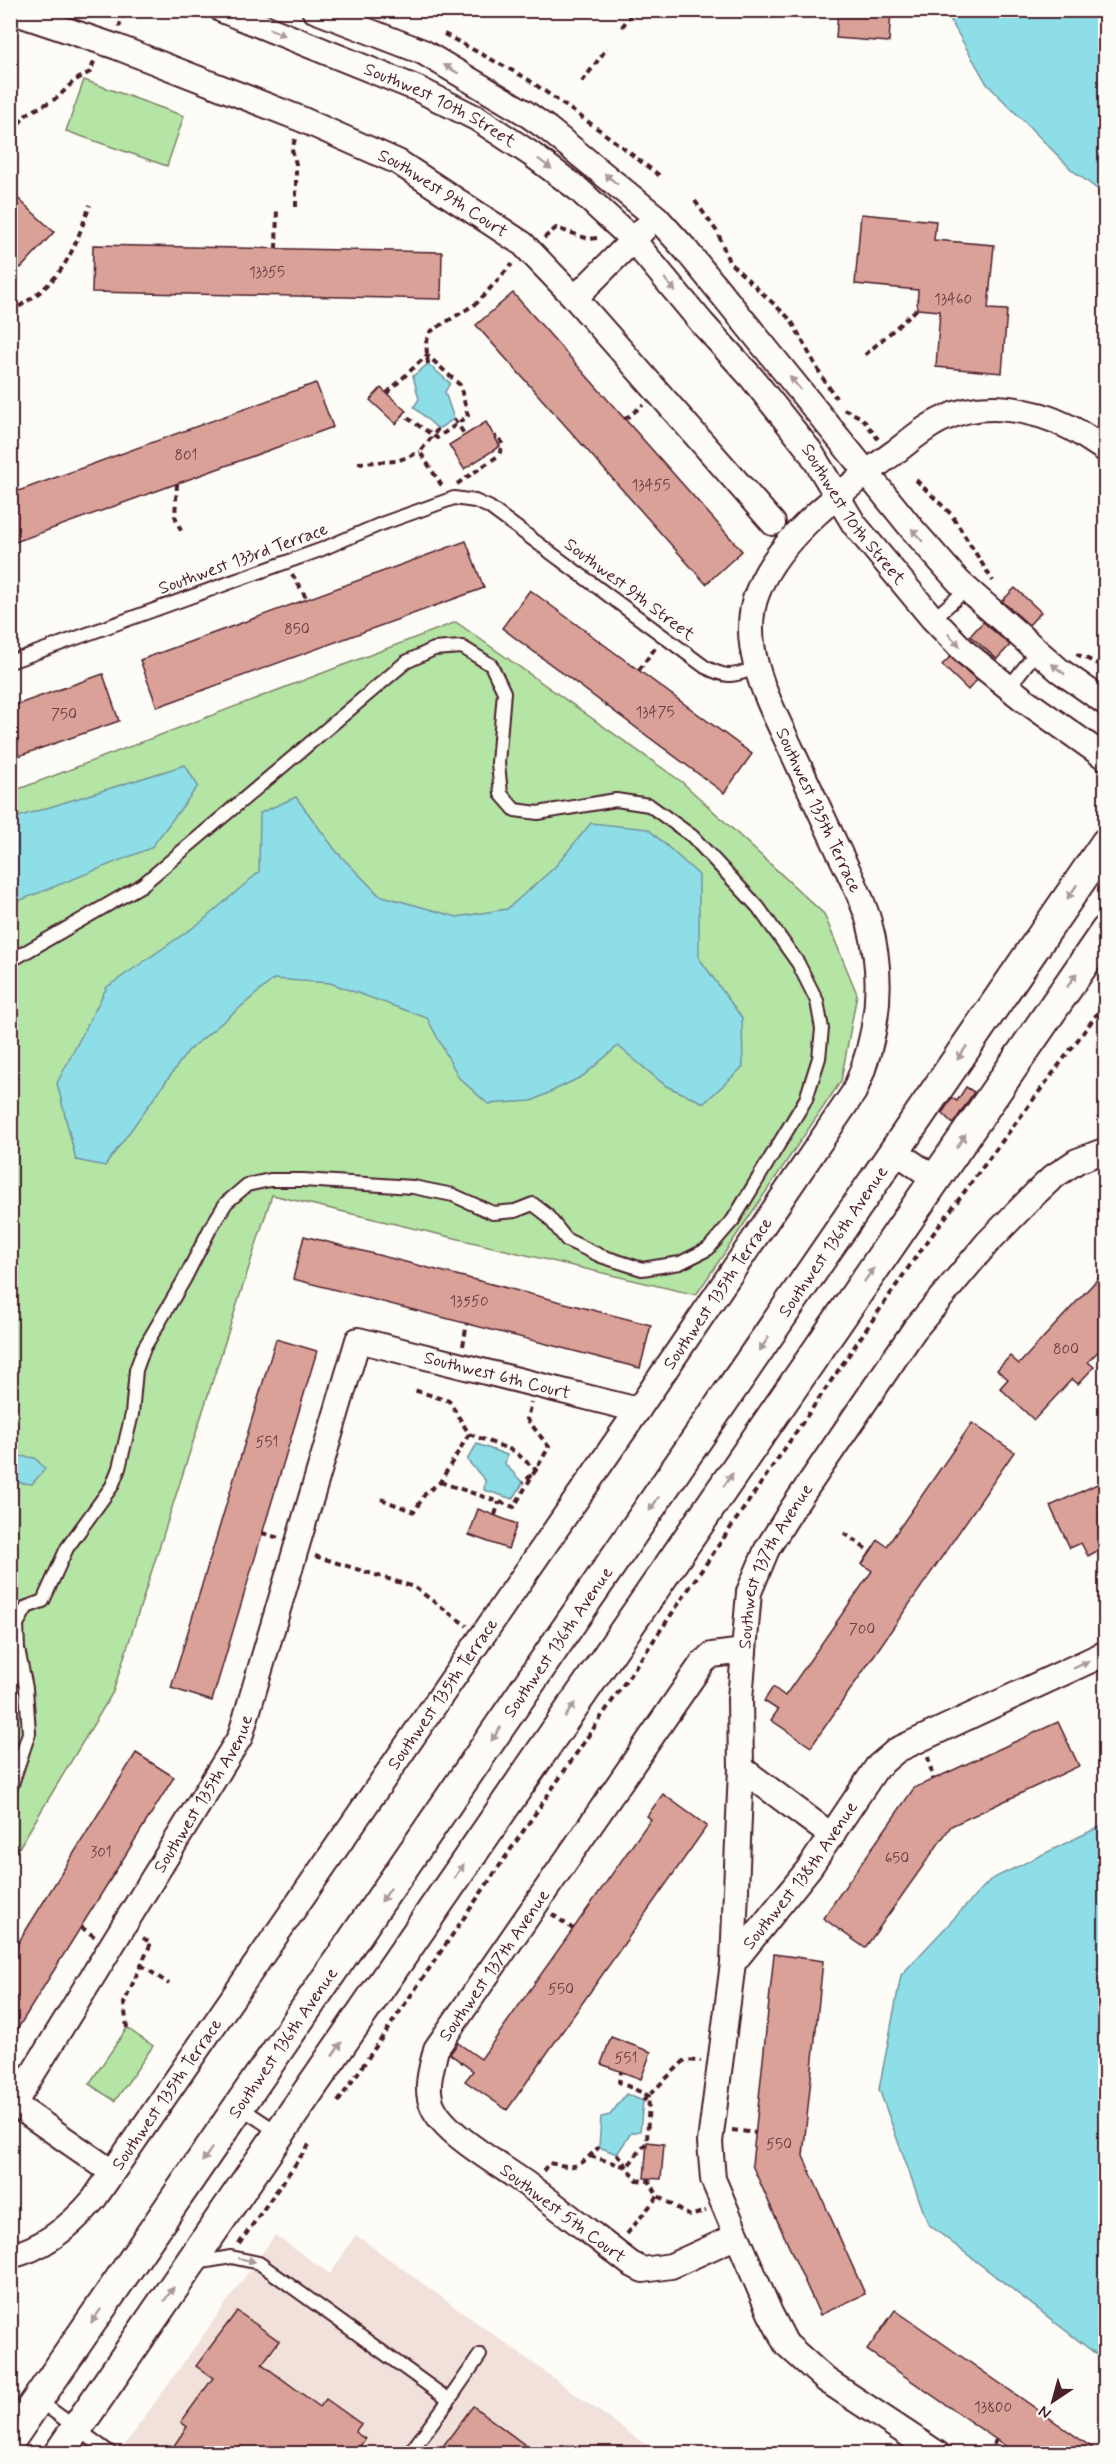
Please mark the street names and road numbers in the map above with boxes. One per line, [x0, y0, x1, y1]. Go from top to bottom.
street label: Southwest 10th Street [360, 57, 521, 154]
street label: Southwest 9th Court [374, 144, 512, 244]
street label: Southwest 10th Street [796, 439, 911, 591]
street label: Southwest 133rd Terrace [155, 517, 331, 601]
street label: Southwest 9th Street [559, 533, 700, 647]
street label: Southwest 135th Terrace [769, 724, 867, 897]
street label: Southwest 136th Avenue [773, 1161, 894, 1322]
street label: Southwest 135th Terrace [658, 1213, 779, 1375]
street label: Southwest 6th Court [421, 1346, 573, 1406]
street label: Southwest 137th Avenue [733, 1479, 819, 1650]
street label: Southwest 136th Avenue [498, 1562, 619, 1723]
street label: Southwest 135th Terrace [382, 1614, 504, 1775]
street label: Southwest 135th Avenue [148, 1712, 259, 1878]
street label: Southwest 138th Avenue [737, 1797, 864, 1955]
street label: Southwest 137th Avenue [434, 1885, 556, 2047]
street label: Southwest 136th Avenue [223, 1963, 344, 2124]
street label: Southwest 135th Terrace [106, 2014, 228, 2175]
street label: Southwest 5th Court [495, 2159, 630, 2269]

